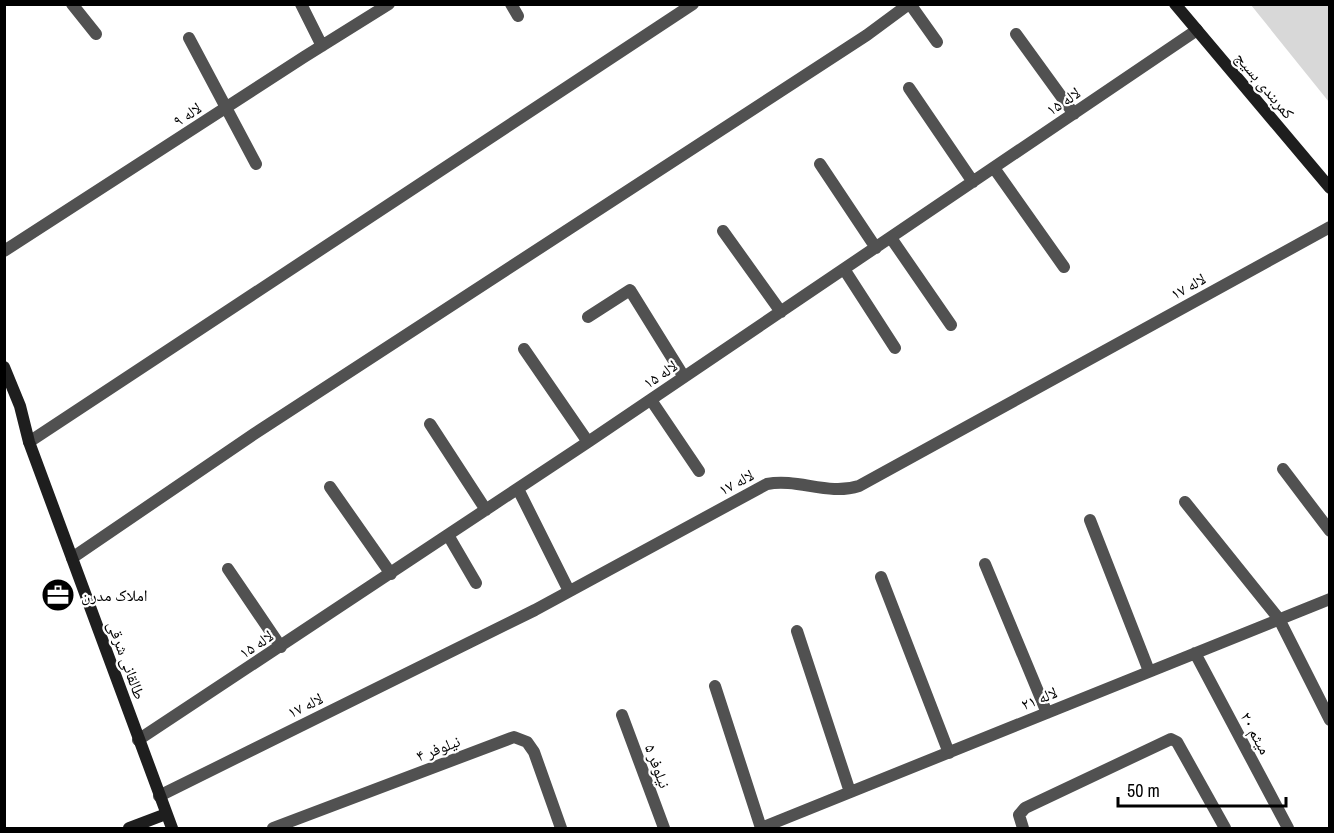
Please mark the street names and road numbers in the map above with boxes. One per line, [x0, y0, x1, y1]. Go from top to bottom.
street label: کمربندی بسیج [1230, 47, 1300, 123]
street label: لاله ۱۵ [1042, 82, 1084, 120]
street label: لاله ۹ [169, 97, 205, 131]
street label: لاله ۱۷ [1167, 267, 1209, 305]
street label: لاله ۱۵ [639, 355, 681, 393]
street label: لاله ۱۷ [715, 464, 757, 500]
street label: طالقانی شرقی [103, 618, 151, 702]
street label: لاله ۱۵ [235, 625, 277, 663]
street label: لاله ۲۱ [1018, 681, 1060, 715]
street label: لاله ۱۷ [284, 687, 326, 723]
street label: میثم ۲۰ [1236, 708, 1276, 758]
street label: نیلوفر ۴ [413, 730, 463, 766]
street label: نیلوفر ۵ [640, 741, 676, 791]

